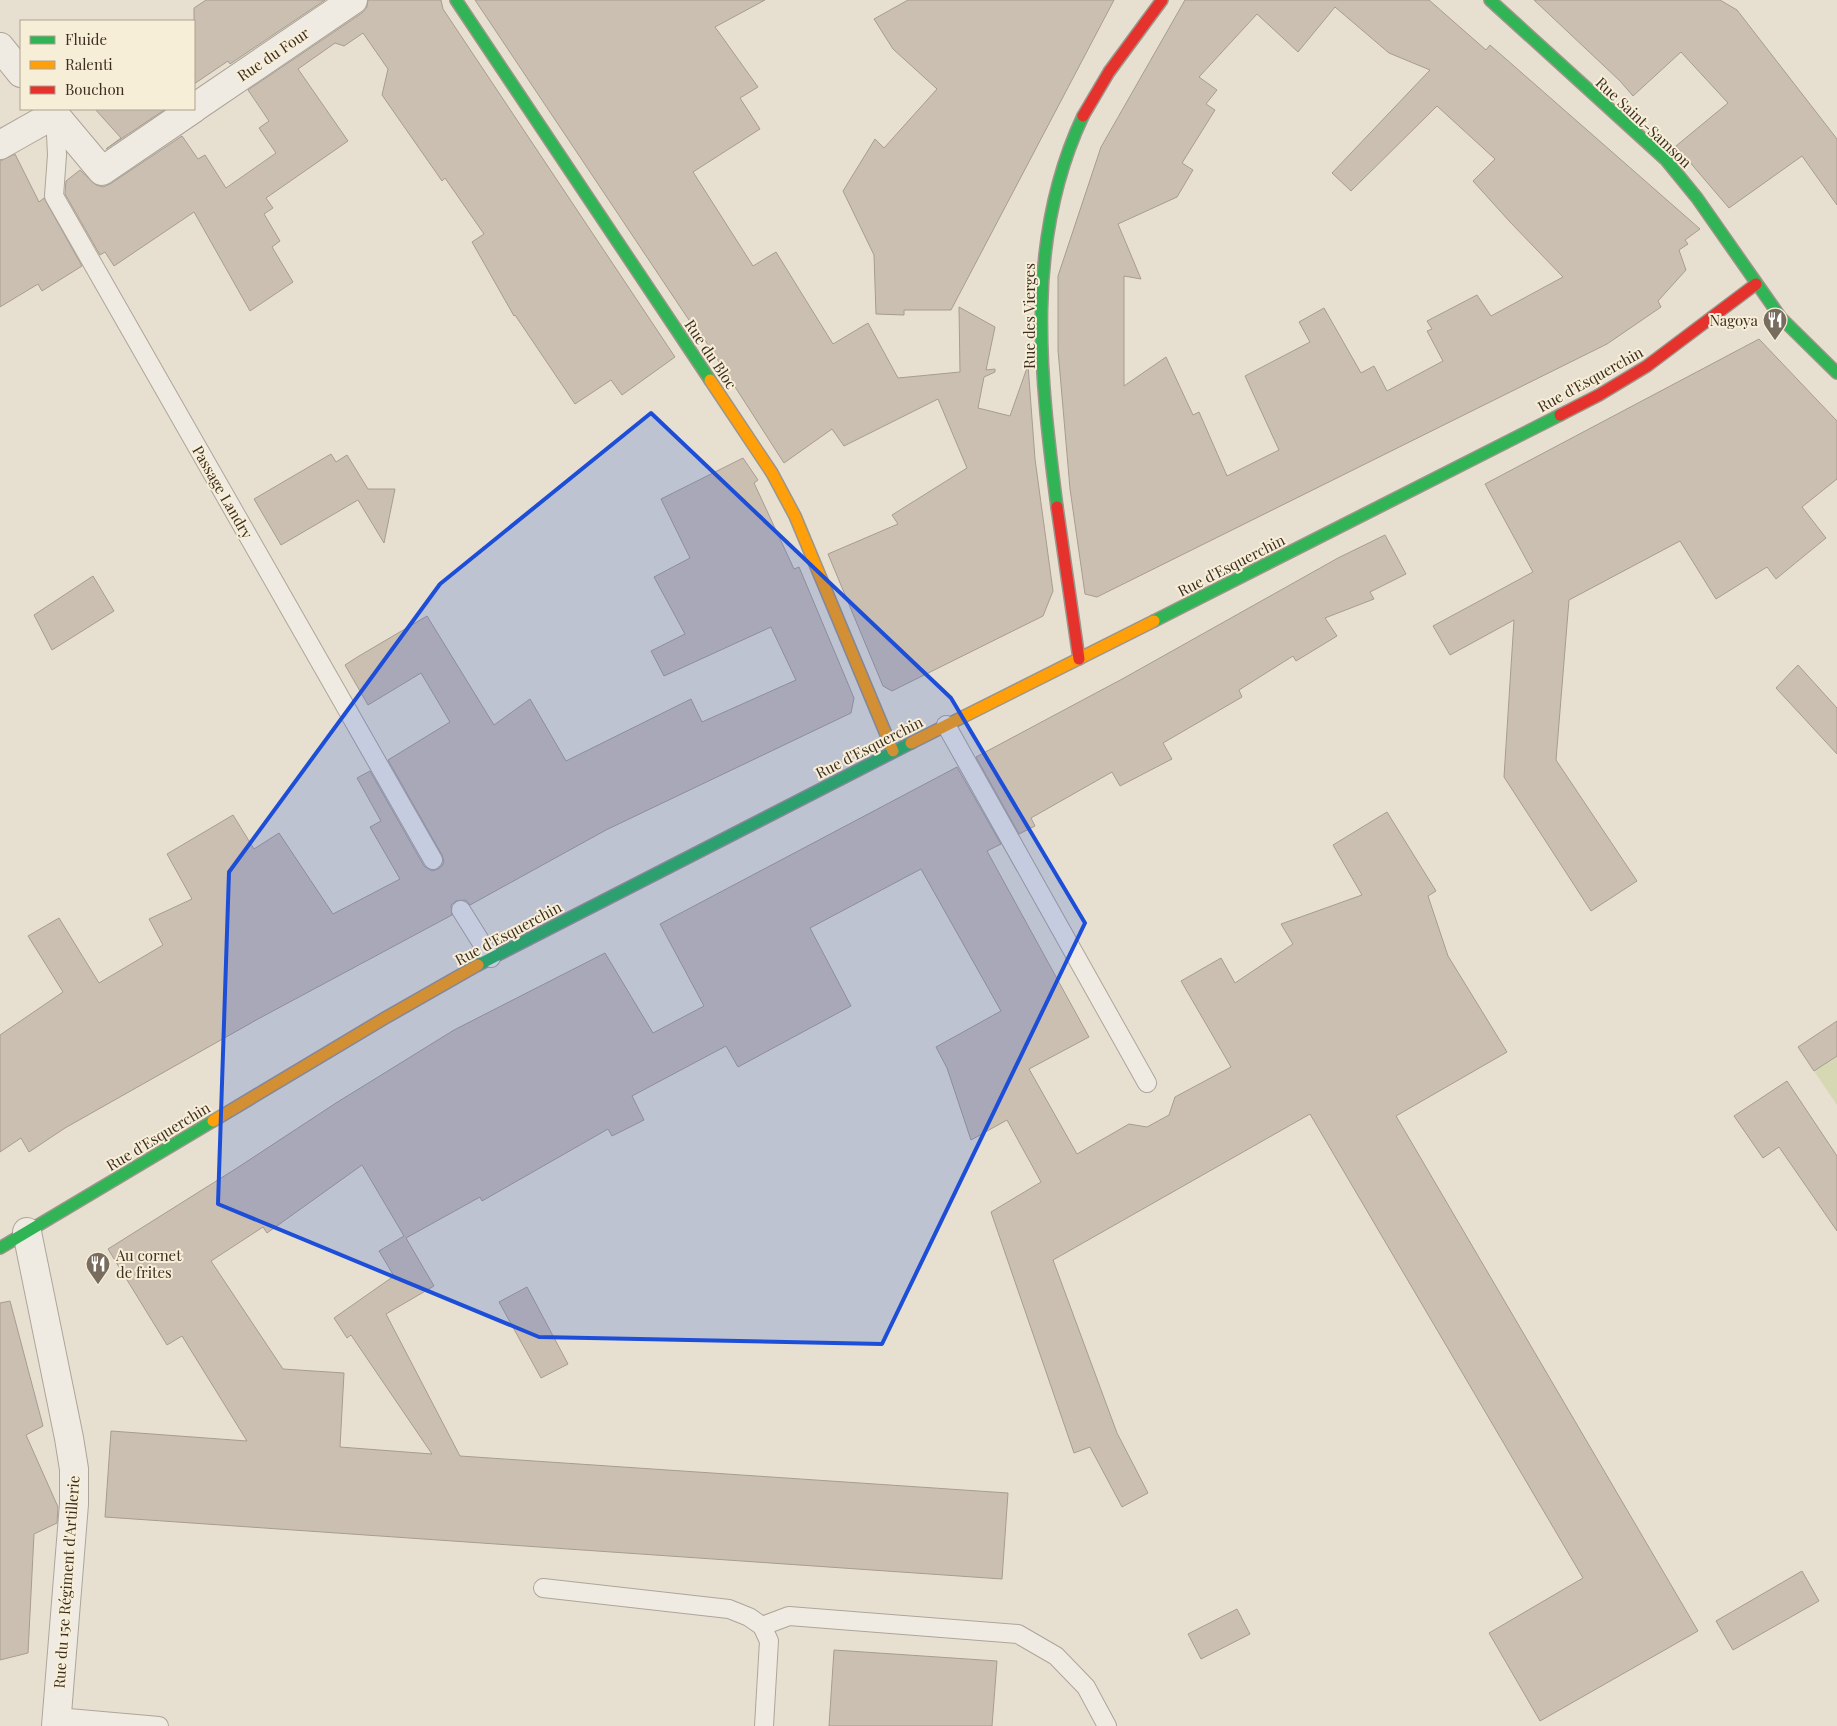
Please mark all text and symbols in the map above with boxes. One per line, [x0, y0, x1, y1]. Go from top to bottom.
legend [20, 20, 195, 110]
street label: Rue du Four [233, 22, 313, 85]
text: Fluide [65, 29, 107, 49]
text: Ralenti [65, 54, 113, 74]
street label: Rue Saint-Samson [1592, 72, 1696, 172]
text: Bouchon [65, 79, 125, 99]
street label: Rue des Vierges [1019, 263, 1039, 369]
restaurant icon: Nagoya [1762, 307, 1788, 341]
place label: Nagoya [1709, 310, 1759, 330]
street label: Rue du Bloc [680, 315, 742, 393]
street label: Rue d'Esquerchin [1534, 342, 1646, 416]
street label: Passage Landry [188, 442, 258, 543]
street label: Rue d'Esquerchin [1174, 529, 1288, 601]
street label: Rue d'Esquerchin [812, 711, 926, 783]
street label: Rue d'Esquerchin [451, 897, 565, 969]
street label: Rue d'Esquerchin [102, 1097, 214, 1175]
place label: Au cornet de frites [115, 1245, 182, 1282]
restaurant icon: Au cornet de frites [85, 1251, 111, 1285]
street label: Rue du 15e Régiment d'Artillerie [49, 1475, 83, 1689]

